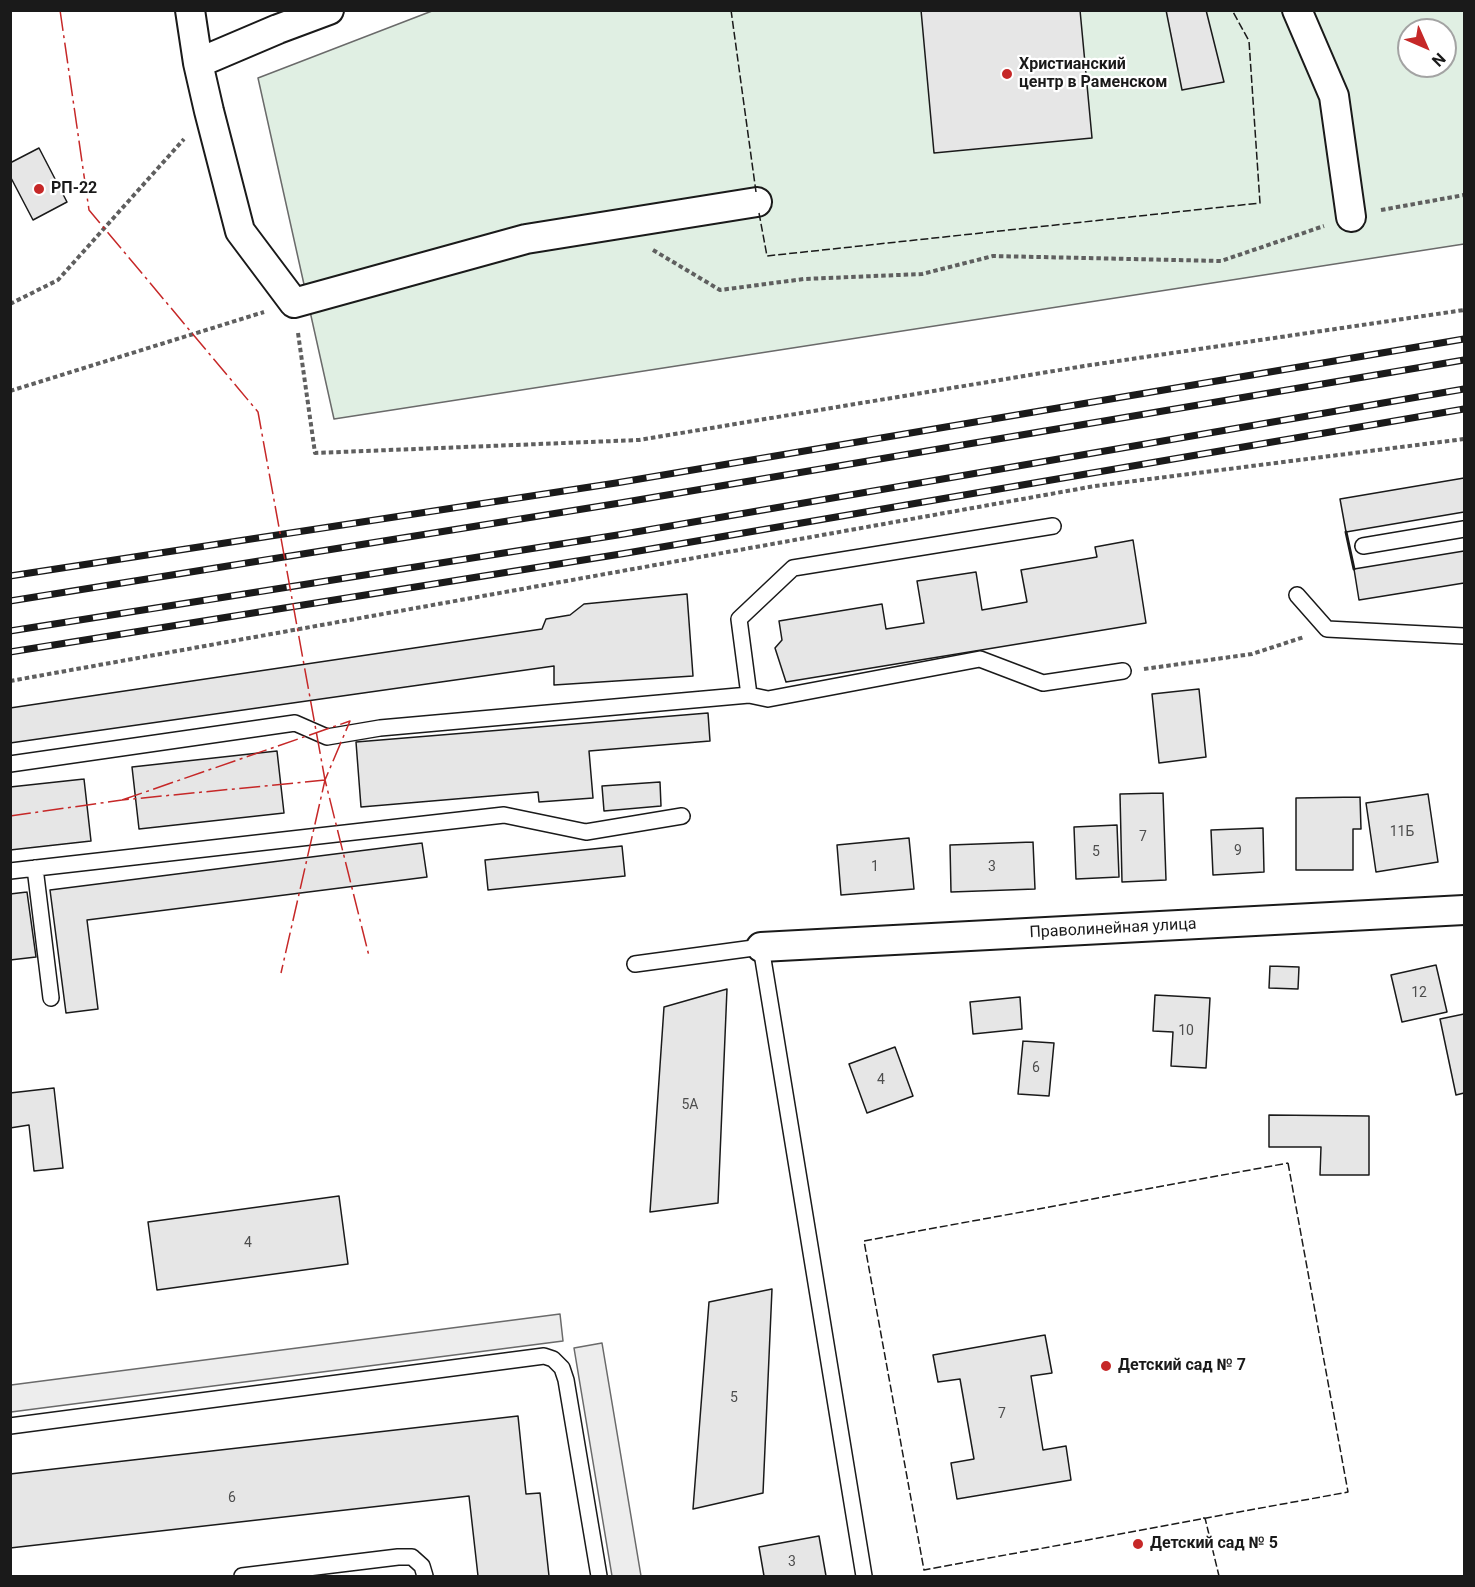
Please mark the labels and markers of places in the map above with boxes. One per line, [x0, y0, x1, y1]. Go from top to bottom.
place label: Христианский центр в Раменском [1019, 55, 1167, 93]
marker: Христианский центр в Раменском [1000, 67, 1014, 81]
place label: РП-22 [51, 179, 97, 199]
marker: РП-22 [32, 182, 46, 196]
place label: Детский сад № 7 [1118, 1356, 1246, 1376]
marker: Детский сад № 7 [1099, 1359, 1113, 1373]
place label: Детский сад № 5 [1150, 1534, 1278, 1554]
marker: Детский сад № 5 [1131, 1537, 1145, 1551]

